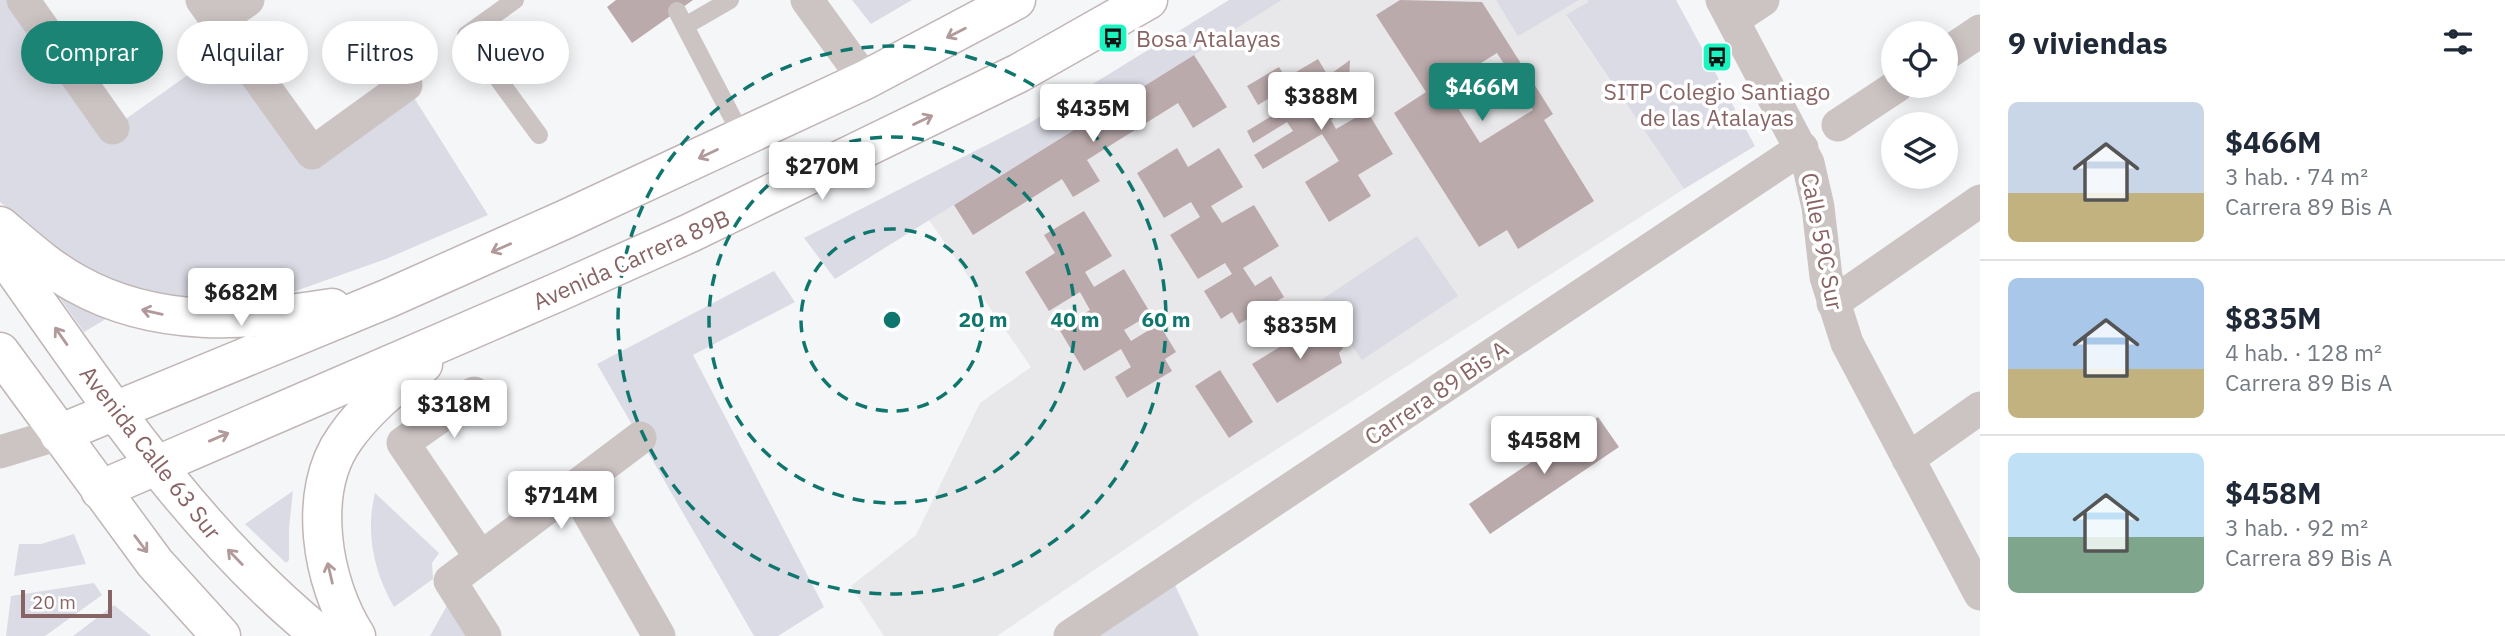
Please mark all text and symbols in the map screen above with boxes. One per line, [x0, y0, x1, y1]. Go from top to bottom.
chip: Comprar [21, 21, 163, 84]
chip: Alquilar [177, 21, 308, 84]
chip: Filtros [322, 21, 438, 84]
chip: Nuevo [452, 21, 569, 84]
bus stop icon: Bosa Atalayas [1096, 21, 1130, 55]
map controls [1881, 21, 1958, 189]
button: locate [1881, 21, 1958, 98]
place label: Bosa Atalayas [1136, 23, 1281, 53]
text: 9 viviendas [2008, 23, 2168, 62]
icon: filters [2439, 23, 2477, 61]
one-way arrow [946, 26, 967, 40]
bus stop icon: SITP Colegio Santiago de las Atalayas [1700, 40, 1734, 74]
pin: $466M [1433, 64, 1531, 123]
text: $466M [1445, 71, 1519, 101]
pin: $388M [1272, 72, 1370, 132]
place label: SITP Colegio Santiago de las Atalayas [1604, 76, 1830, 132]
text: $388M [1284, 80, 1358, 110]
pin: $435M [1044, 85, 1142, 144]
text: $435M [1056, 92, 1130, 122]
button: layers [1881, 112, 1958, 189]
one-way arrow [912, 113, 933, 126]
text: $466M [2225, 122, 2322, 161]
icon: home [2064, 130, 2148, 214]
pin: $270M [773, 142, 871, 202]
one-way arrow [698, 148, 719, 161]
text: $270M [785, 150, 859, 180]
text: 3 hab. · 74 m² [2225, 161, 2368, 191]
street label: Calle 59C Sur [1795, 170, 1851, 313]
text: Carrera 89 Bis A [2225, 191, 2392, 221]
street label: Avenida Carrera 89B [528, 202, 734, 316]
one-way arrow [491, 242, 512, 255]
pin: $682M [192, 268, 290, 328]
text: $682M [204, 276, 278, 306]
text: $835M [2225, 298, 2322, 337]
pin: $835M [1251, 302, 1349, 361]
one-way arrow [141, 305, 163, 318]
text: 20 m [959, 305, 1007, 333]
text: 40 m [1051, 305, 1099, 333]
text: 60 m [1142, 305, 1190, 333]
icon: home [2064, 306, 2148, 390]
centre of rings [880, 308, 904, 332]
text: $835M [1263, 309, 1337, 339]
one-way arrow [54, 327, 68, 346]
street label: Carrera 89 Bis A [1358, 333, 1514, 451]
text: 4 hab. · 128 m² [2225, 337, 2382, 367]
street label: Avenida Calle 63 Sur [74, 359, 229, 546]
text: Carrera 89 Bis A [2225, 367, 2392, 397]
pin: $318M [405, 380, 503, 440]
text: $318M [417, 388, 491, 418]
pin: $458M [1495, 416, 1593, 476]
text: $458M [1507, 424, 1581, 454]
one-way arrow [208, 429, 230, 442]
pin: $714M [512, 472, 610, 531]
text: $458M [2225, 473, 2322, 512]
text: $714M [524, 479, 598, 509]
icon: home [2064, 481, 2148, 565]
text: 3 hab. · 92 m² [2225, 512, 2368, 542]
one-way arrow [133, 534, 148, 553]
text: Carrera 89 Bis A [2225, 542, 2392, 572]
one-way arrow [227, 549, 244, 566]
one-way arrow [323, 563, 336, 585]
scale bar [21, 587, 112, 619]
text: 20 m [32, 590, 76, 614]

